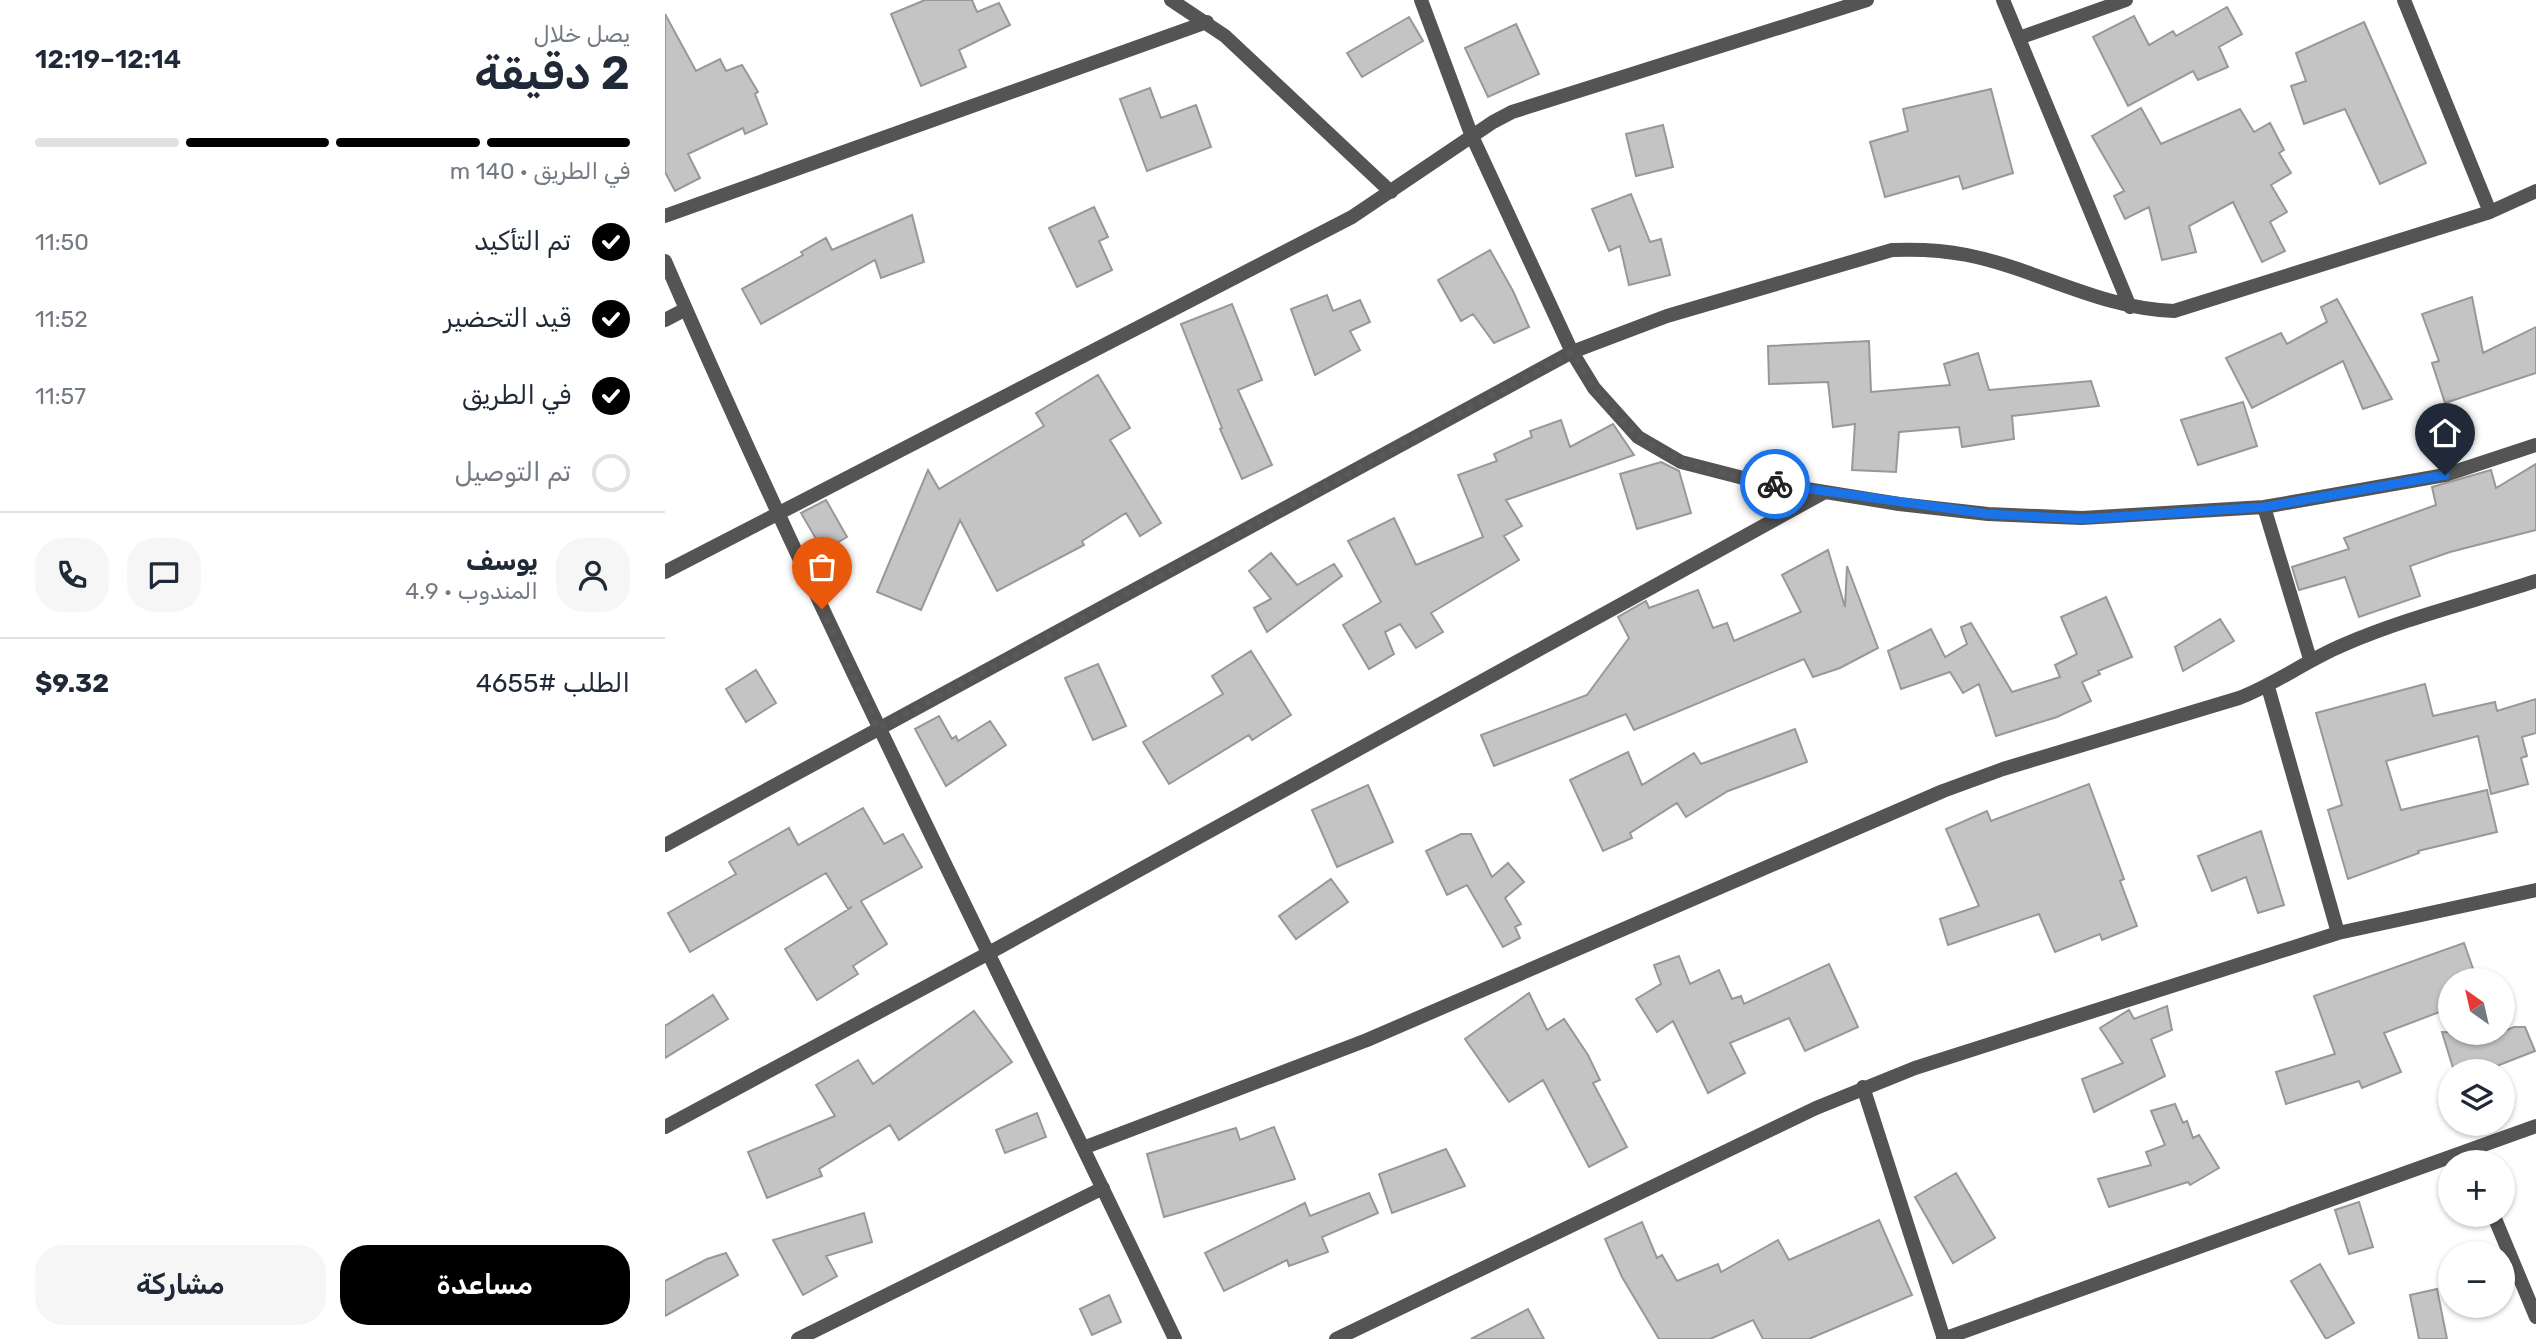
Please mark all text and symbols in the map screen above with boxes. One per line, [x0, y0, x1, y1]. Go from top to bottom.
text: يصل خلال [534, 20, 630, 48]
text: 12:14–12:19 [35, 44, 181, 75]
text: 2 دقيقة [474, 46, 630, 101]
text: في الطريق · 140 m [450, 157, 630, 185]
icon: check [592, 223, 630, 261]
text: تم التأكيد [474, 226, 571, 257]
text: 11:50 [35, 228, 89, 256]
icon: check [592, 300, 630, 338]
text: قيد التحضير [444, 303, 571, 334]
text: 11:52 [35, 305, 88, 333]
icon: check [592, 377, 630, 415]
text: في الطريق [462, 380, 571, 411]
text: 11:57 [35, 382, 86, 410]
pin [2415, 403, 2475, 475]
icon: home [2426, 414, 2464, 452]
courier [1740, 449, 1810, 519]
text: تم التوصيل [454, 457, 571, 488]
icon: bike [1756, 465, 1794, 503]
pin [792, 537, 852, 609]
button: phone [35, 538, 109, 612]
button: chat [127, 538, 201, 612]
button: person [556, 538, 630, 612]
text: يوسف [466, 546, 538, 577]
icon: bag [803, 548, 841, 586]
text: المندوب · 4.9 [405, 577, 538, 605]
text: $9.32 [35, 668, 109, 699]
text: الطلب #4655 [476, 668, 630, 699]
north arrow [2438, 968, 2515, 1045]
map controls [2438, 968, 2515, 1318]
button: layers [2438, 1059, 2515, 1136]
button: + [2438, 1150, 2515, 1227]
button: − [2438, 1241, 2515, 1318]
button: مشاركة [35, 1245, 326, 1325]
button: مساعدة [340, 1245, 630, 1325]

